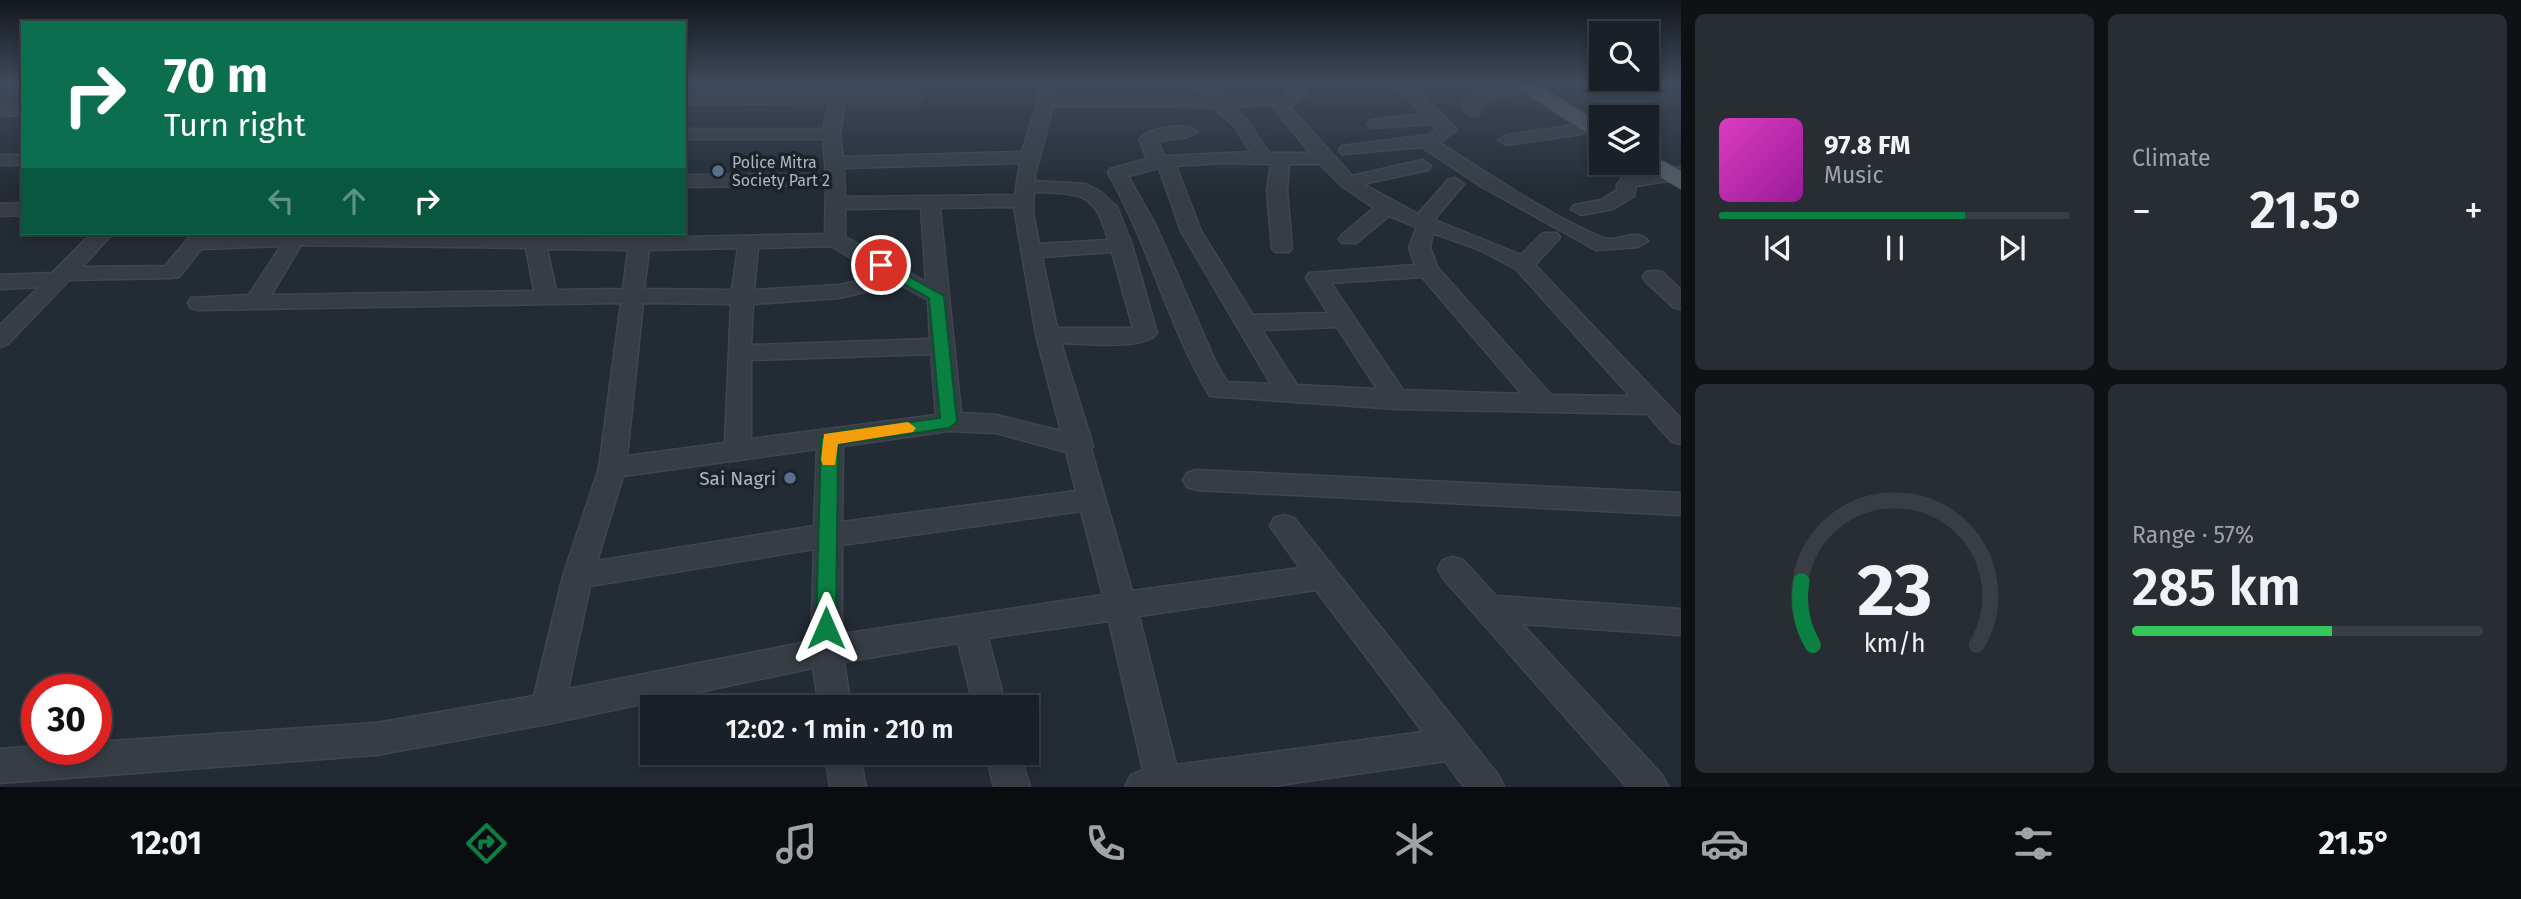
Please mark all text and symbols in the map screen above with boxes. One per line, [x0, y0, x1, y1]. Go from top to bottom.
map controls [1589, 21, 1659, 175]
button: search [1589, 21, 1659, 91]
text: 70 m [164, 46, 268, 105]
icon: right [49, 49, 140, 140]
button: layers [1589, 105, 1659, 175]
text: Turn right [164, 106, 306, 144]
text: 97.8 FM [1824, 130, 1910, 161]
text: Climate [2132, 144, 2211, 172]
place label: Police Mitra Society Part 2 [732, 153, 830, 190]
text: Music [1824, 161, 1884, 189]
marker: Police Mitra Society Part 2 [710, 163, 726, 179]
text: 21.5° [2249, 179, 2366, 242]
icon: left [262, 182, 300, 220]
icon: ahead [335, 182, 373, 220]
icon: right [408, 182, 446, 220]
text: − [2132, 188, 2151, 234]
text: + [2464, 188, 2483, 234]
icon: previous [1759, 229, 1797, 267]
icon: pause [1876, 229, 1914, 267]
icon: next [1993, 229, 2031, 267]
pin [851, 235, 911, 295]
icon: arrive [862, 246, 900, 284]
place label: Sai Nagri [699, 467, 776, 490]
marker: Sai Nagri [782, 470, 798, 486]
text: Range · 57% [2132, 521, 2254, 549]
text: 23 [1857, 547, 1932, 634]
text: 285 km [2132, 556, 2301, 619]
position arrow [789, 591, 863, 665]
text: km/h [1864, 628, 1925, 658]
speed limit sign: 30 [21, 674, 112, 765]
text: 12:02 · 1 min · 210 m [726, 714, 954, 745]
icon: directions [462, 819, 511, 868]
icon: music [772, 819, 821, 868]
icon: phone [1081, 819, 1130, 868]
icon: climate [1390, 819, 1439, 868]
icon: car [1700, 819, 1749, 868]
icon: filters [2009, 819, 2058, 868]
text: 12:01 [130, 824, 202, 862]
text: 21.5° [2319, 824, 2391, 862]

